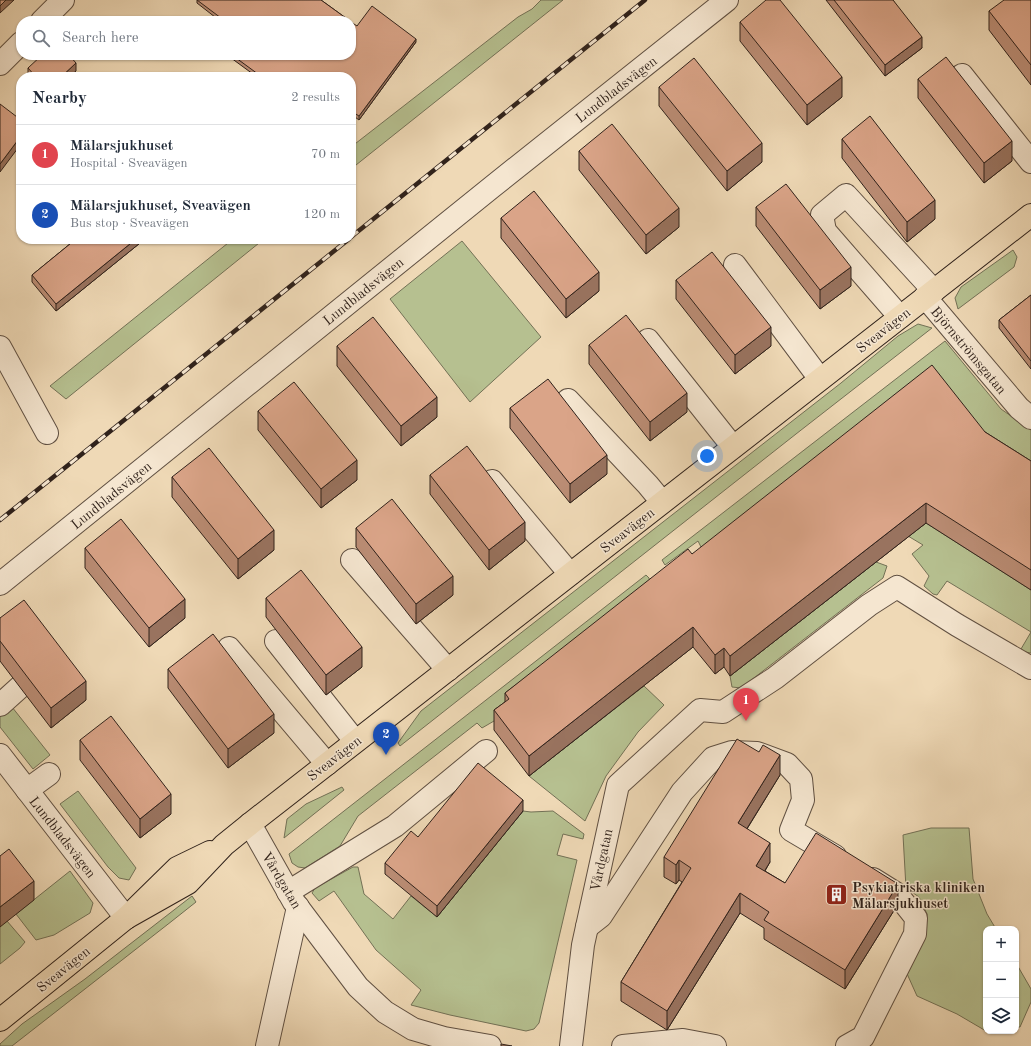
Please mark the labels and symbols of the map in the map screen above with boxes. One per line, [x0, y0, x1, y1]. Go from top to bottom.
street label: Lundbladsvägen [573, 54, 660, 126]
street label: Lundbladsvägen [321, 255, 407, 328]
street label: Björnströmsgatan [928, 304, 1009, 397]
street label: Sveavägen [854, 305, 914, 356]
your location [697, 446, 717, 466]
street label: Lundbladsvägen [69, 459, 155, 532]
street label: Sveavägen [598, 505, 658, 556]
pin: 1 [733, 688, 759, 721]
pin: 2 [373, 722, 399, 755]
street label: Sveavägen [305, 733, 365, 784]
street label: Lundbladsvägen [26, 794, 98, 881]
street label: Vårdgatan [588, 827, 616, 893]
street label: Vårdgatan [259, 850, 304, 912]
place label: Psykiatriska kliniken Mälarsjukhuset [852, 881, 985, 911]
building icon: Psykiatriska kliniken Mälarsjukhuset [824, 882, 850, 908]
street label: Sveavägen [34, 944, 93, 995]

